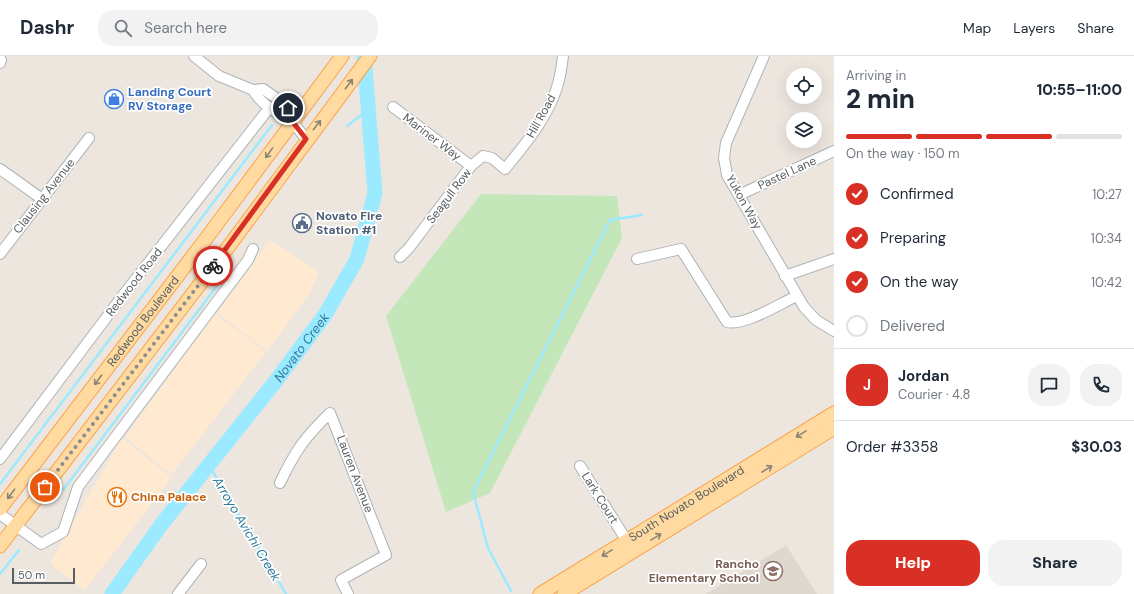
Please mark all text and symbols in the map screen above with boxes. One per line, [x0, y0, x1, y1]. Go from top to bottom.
search box [98, 10, 378, 46]
text: Dashr [20, 15, 74, 40]
icon: search [112, 17, 134, 39]
text: Search here [144, 18, 227, 38]
text: Map [963, 19, 991, 37]
text: Layers [1013, 19, 1055, 37]
text: Share [1077, 19, 1114, 37]
text: Arriving in [846, 67, 906, 84]
map controls [786, 68, 822, 148]
button: locate [786, 68, 822, 104]
one-way arrow [345, 78, 353, 89]
text: 10:55–11:00 [1037, 80, 1122, 100]
text: 2 min [846, 82, 915, 116]
place label: Landing Court RV Storage [128, 84, 211, 114]
shop icon: Landing Court RV Storage [103, 88, 125, 110]
pin [271, 91, 305, 125]
street label: Hill Road [522, 91, 560, 141]
icon: home [277, 97, 299, 119]
street label: Mariner Way [400, 110, 465, 164]
button: layers [786, 112, 822, 148]
one-way arrow [313, 120, 322, 131]
text: On the way · 150 m [846, 145, 960, 162]
one-way arrow [265, 147, 273, 158]
street label: Pastel Lane [755, 152, 819, 194]
street label: Clausing Avenue [10, 155, 78, 237]
street label: Seagull Row [423, 165, 475, 227]
street label: Yukon Way [722, 172, 766, 233]
icon: check [846, 183, 868, 205]
text: Confirmed [880, 184, 954, 204]
text: 10:27 [1092, 186, 1122, 203]
place label: Novato Fire Station #1 [316, 208, 382, 238]
public building icon: Novato Fire Station #1 [291, 212, 313, 234]
icon: check [846, 227, 868, 249]
text: Preparing [880, 228, 946, 248]
text: 10:34 [1091, 230, 1122, 247]
street label: Redwood Road [102, 244, 166, 320]
courier [193, 246, 233, 286]
icon: bike [202, 255, 224, 277]
icon: check [846, 271, 868, 293]
text: On the way [880, 272, 959, 292]
street label: Redwood Boulevard [103, 273, 183, 370]
text: 10:42 [1091, 274, 1122, 291]
water label: Novato Creek [270, 309, 333, 385]
text: Delivered [880, 316, 945, 336]
button: chat [1028, 364, 1070, 406]
button: phone [1080, 364, 1122, 406]
text: Jordan [898, 366, 949, 386]
one-way arrow [94, 374, 103, 385]
text: J [863, 375, 871, 395]
text: Courier · 4.8 [898, 386, 970, 403]
one-way arrow [795, 430, 807, 438]
street label: Lauren Avenue [333, 433, 377, 515]
text: Order #3358 [846, 437, 938, 457]
text: $30.03 [1071, 437, 1122, 457]
street label: South Novato Boulevard [626, 462, 747, 546]
one-way arrow [761, 465, 772, 473]
street label: Lark Court [578, 469, 622, 527]
pin [28, 470, 62, 504]
water label: Arroyo Avichi Creek [209, 473, 285, 585]
icon: bag [34, 476, 56, 498]
restaurant icon: China Palace [106, 486, 128, 508]
one-way arrow [7, 489, 15, 500]
place label: China Palace [131, 489, 207, 505]
one-way arrow [651, 533, 662, 541]
button: Help [846, 540, 980, 586]
button: Share [988, 540, 1122, 586]
one-way arrow [601, 550, 613, 558]
place label: Rancho Elementary School [649, 556, 759, 586]
school or university icon: Rancho Elementary School [762, 560, 784, 582]
scale bar [12, 566, 75, 585]
text: 50 m [18, 568, 45, 582]

